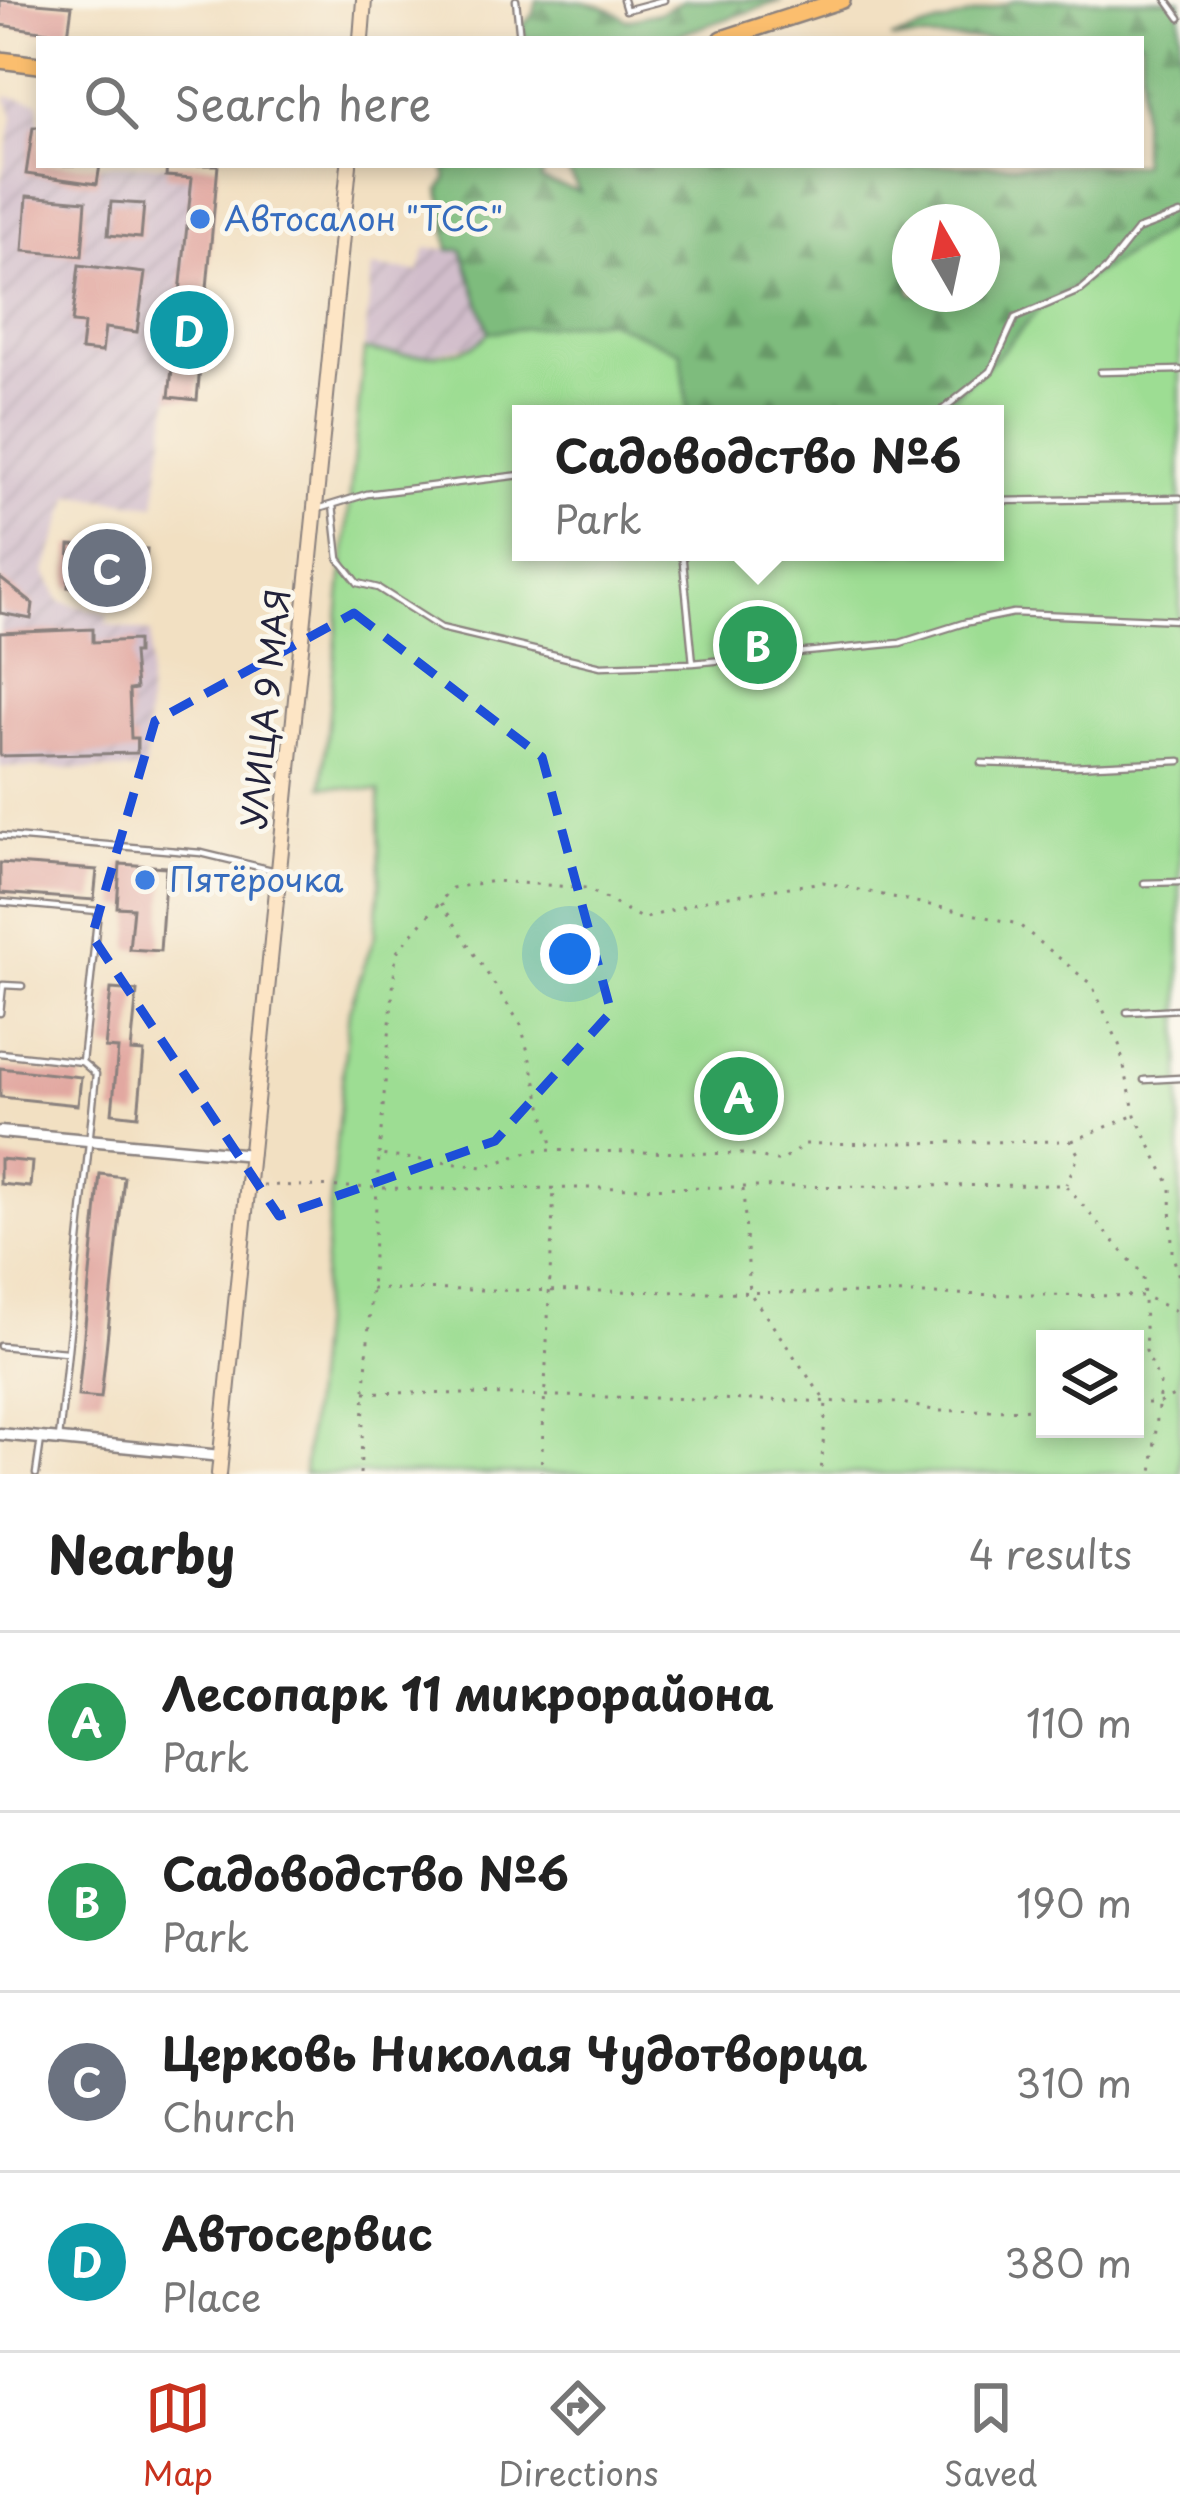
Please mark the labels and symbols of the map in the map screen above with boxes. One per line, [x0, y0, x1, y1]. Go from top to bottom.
place label: Автосалон "ТСС" [224, 192, 503, 242]
north arrow [892, 204, 1000, 312]
marker: Автосалон "ТСС" [187, 206, 213, 232]
pin: D [150, 285, 228, 375]
pin: C [68, 523, 146, 613]
street label: УЛИЦА 9 МАЯ [227, 586, 301, 831]
pin: B [719, 600, 797, 690]
place label: Пятёрочка [169, 853, 344, 903]
marker: Пятёрочка [132, 867, 158, 893]
your location [540, 924, 600, 984]
pin: A [700, 1051, 778, 1141]

